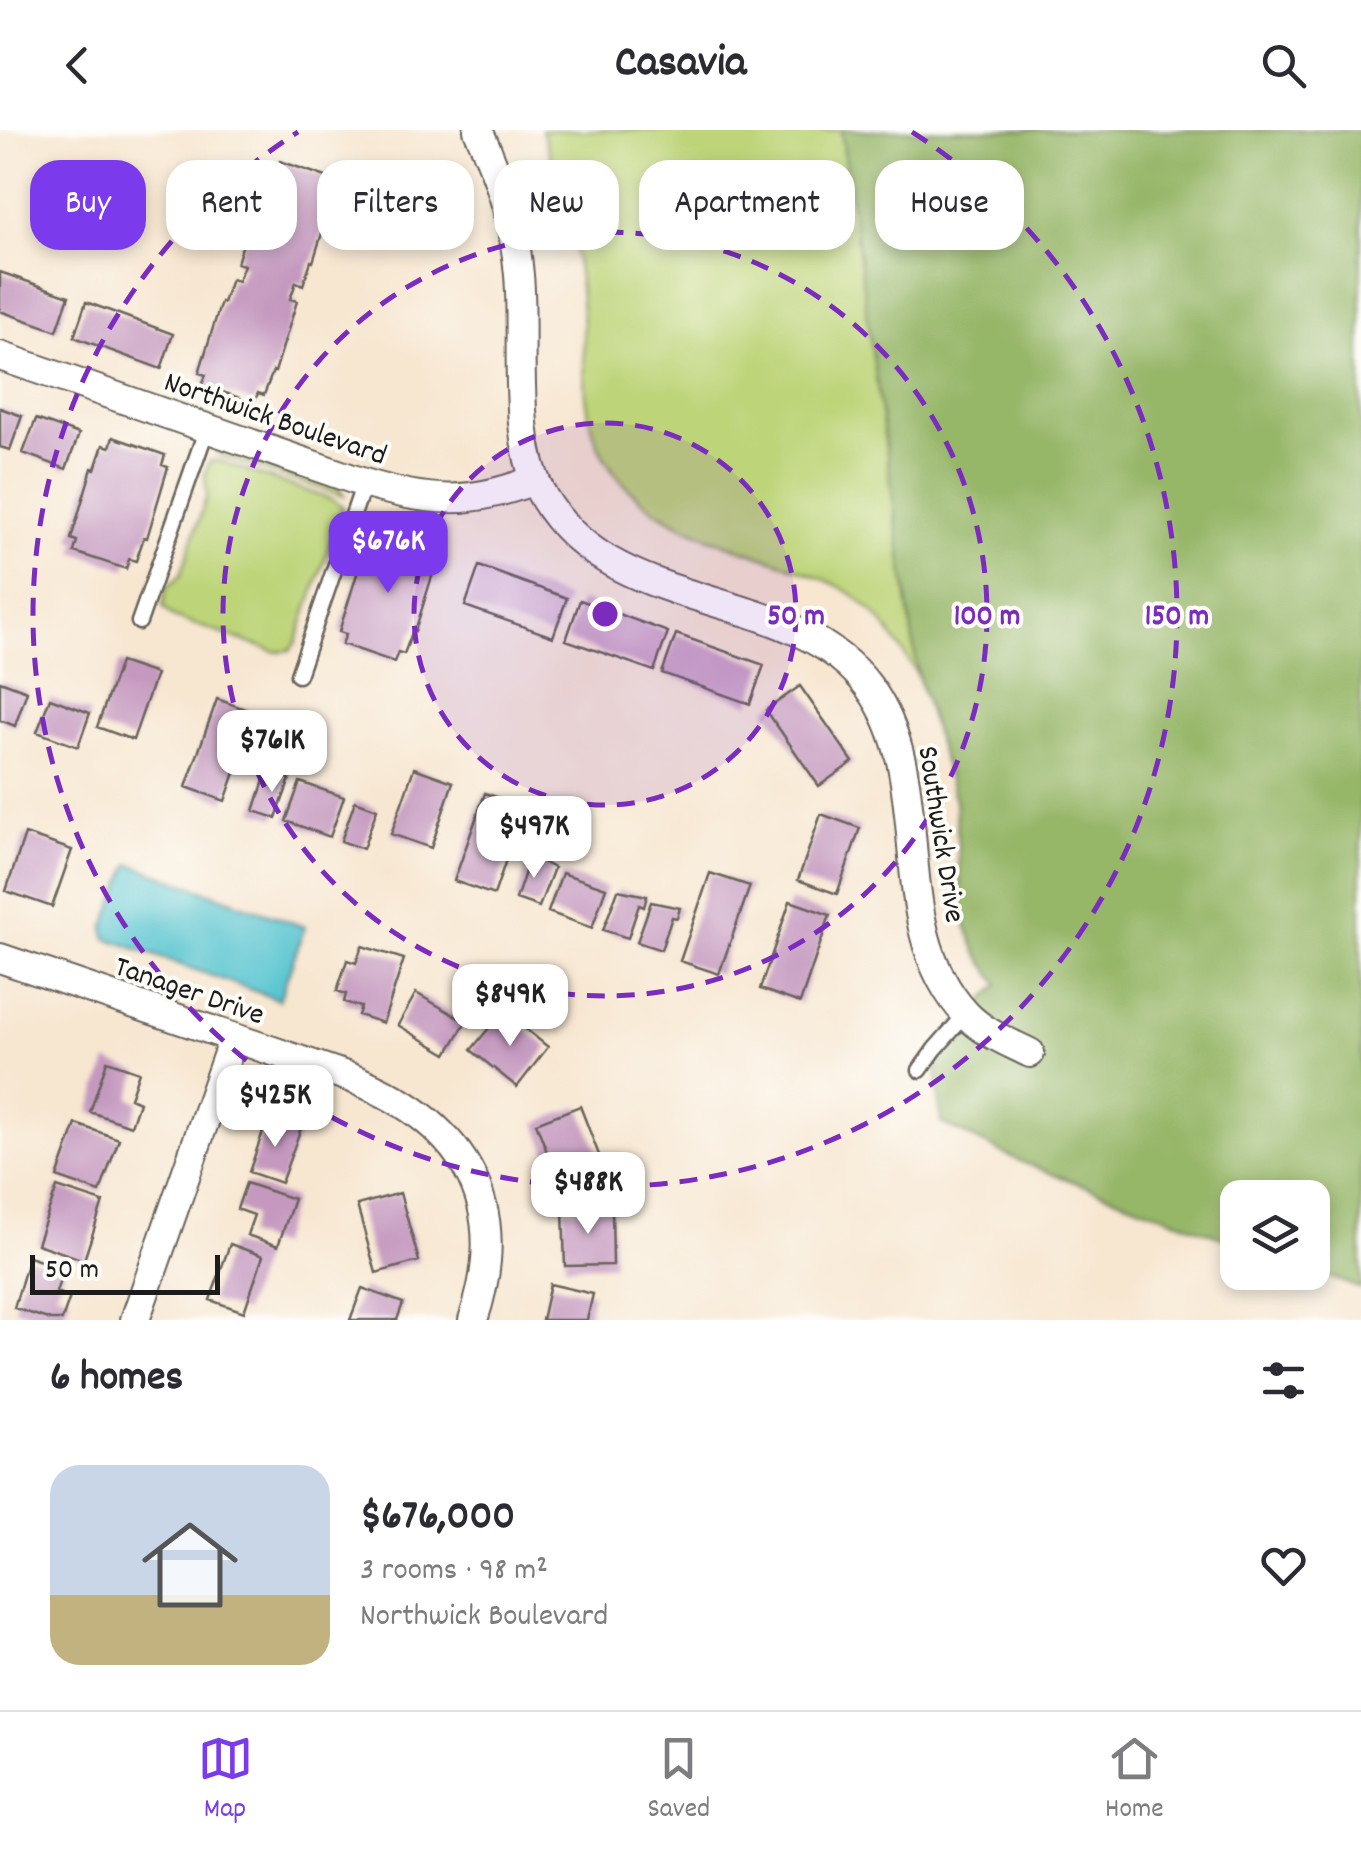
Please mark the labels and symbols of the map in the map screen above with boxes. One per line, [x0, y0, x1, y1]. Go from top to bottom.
street label: Northwick Boulevard [157, 363, 392, 479]
pin: $676K [318, 511, 458, 596]
centre of rings [587, 596, 623, 632]
text: 50 m [767, 597, 825, 640]
text: 100 m [954, 597, 1020, 640]
text: 150 m [1145, 597, 1209, 640]
pin: $761K [202, 710, 342, 795]
street label: Southwick Drive [903, 743, 974, 926]
pin: $497K [464, 796, 604, 881]
street label: Tanager Drive [108, 948, 269, 1039]
pin: $849K [440, 964, 580, 1049]
pin: $425K [205, 1065, 345, 1150]
pin: $488K [518, 1152, 658, 1237]
scale bar [30, 1250, 220, 1294]

